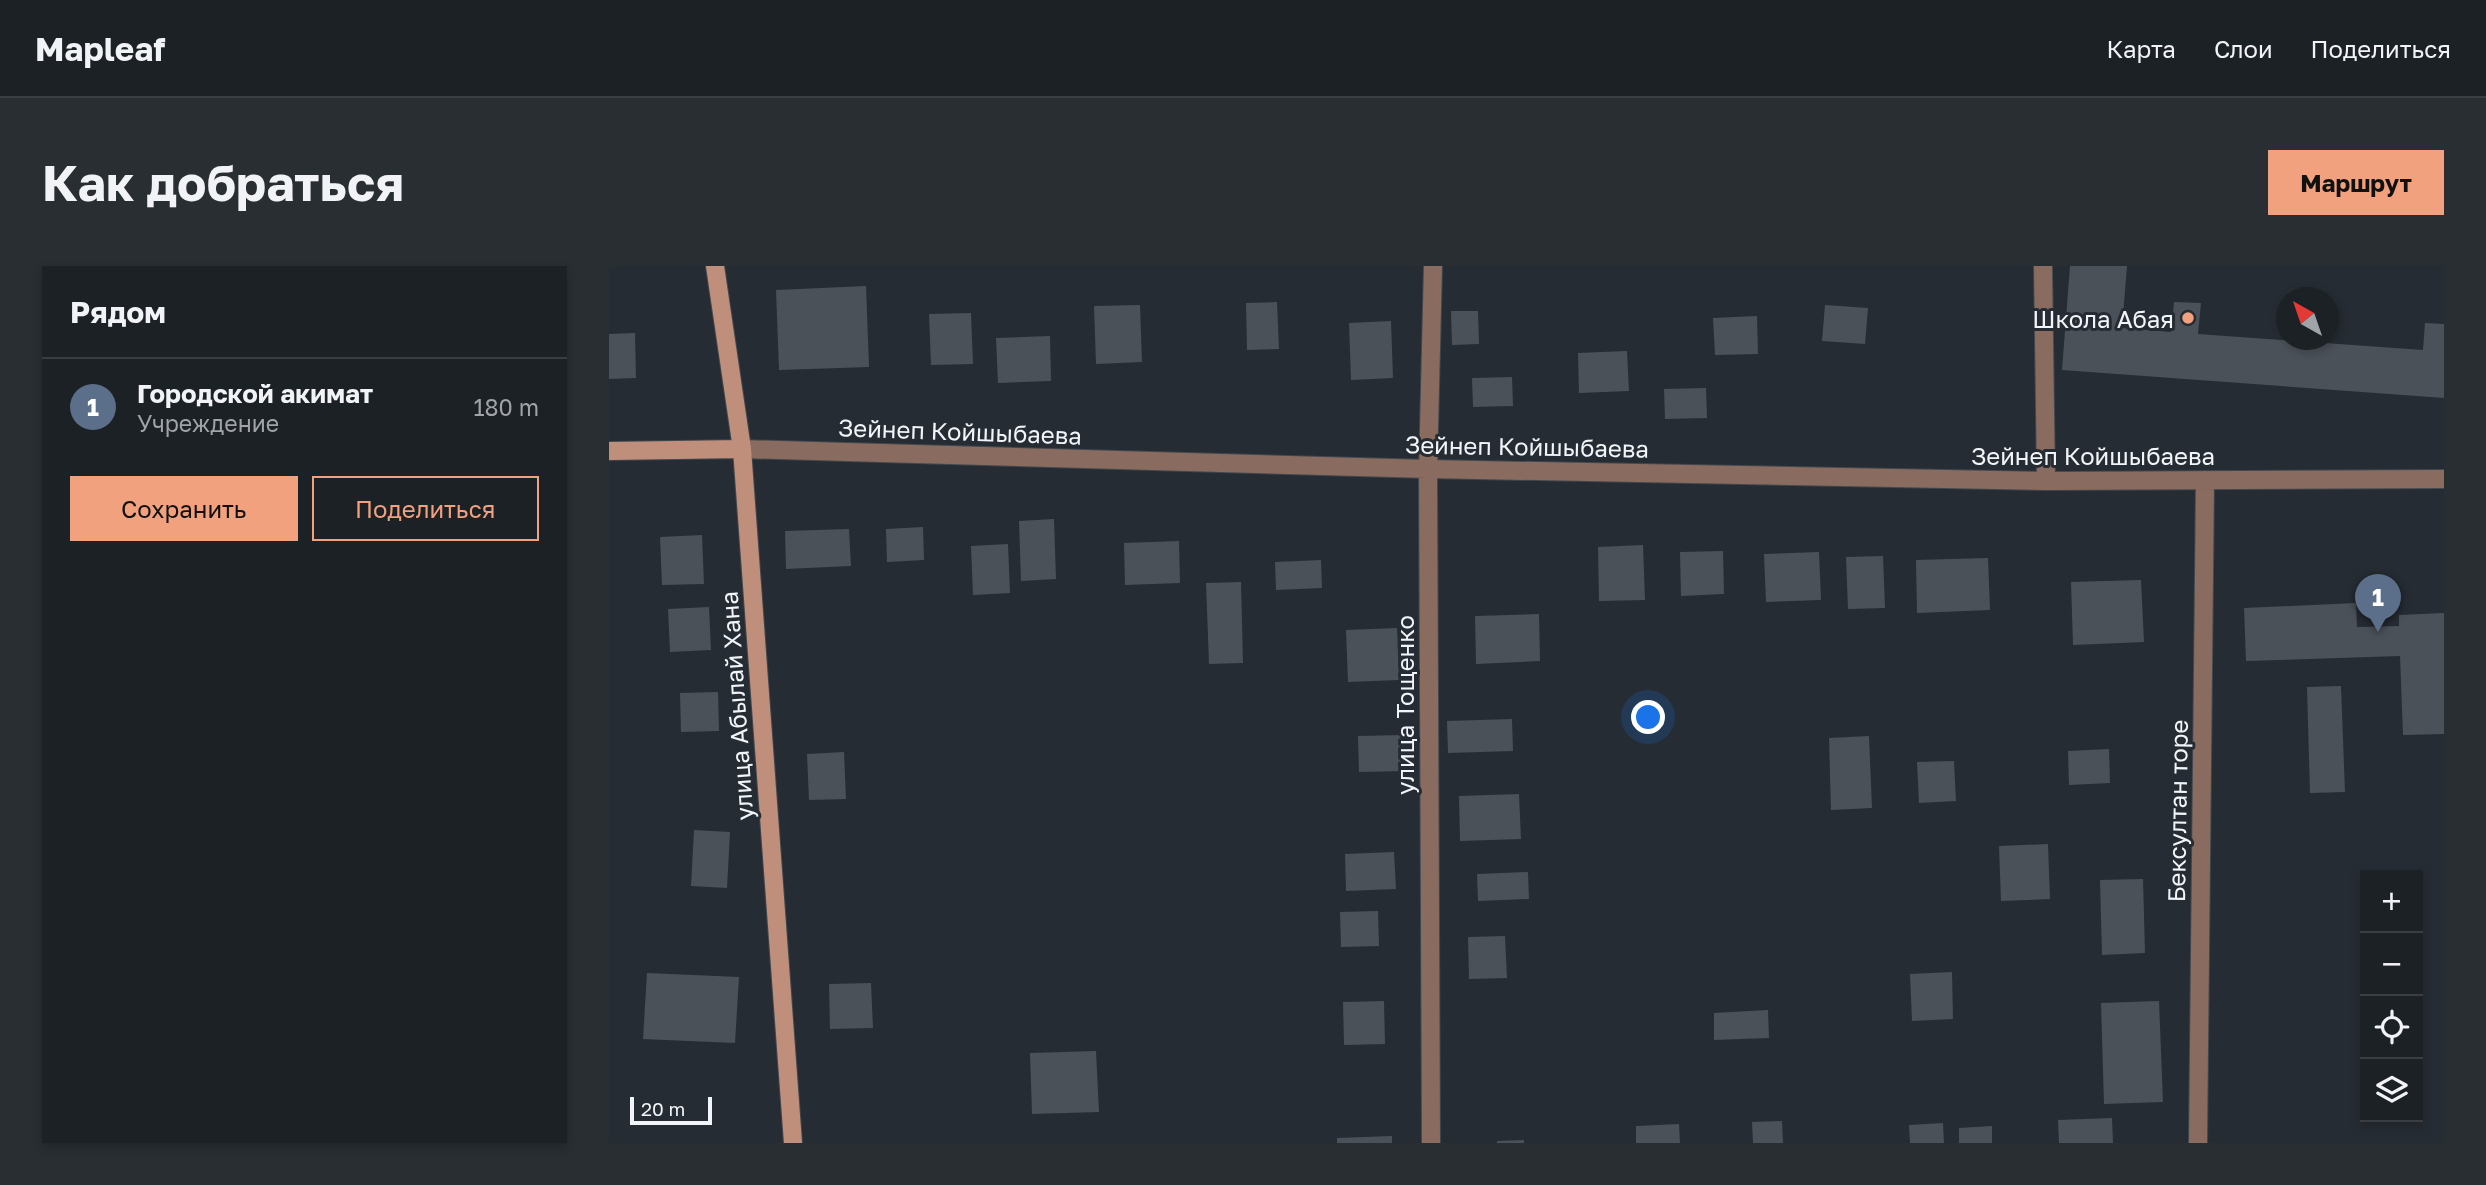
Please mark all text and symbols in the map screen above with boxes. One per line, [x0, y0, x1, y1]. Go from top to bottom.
text: Mapleaf [35, 29, 165, 68]
text: Карта [2106, 34, 2176, 63]
text: Слои [2214, 34, 2273, 63]
text: Поделиться [2311, 34, 2451, 63]
button: Маршрут [2268, 150, 2444, 215]
text: Как добраться [42, 153, 404, 212]
north arrow [2276, 287, 2339, 350]
text: Рядом [70, 294, 166, 330]
place label: Школа Абая [2032, 304, 2174, 333]
marker: Школа Абая [2180, 310, 2196, 326]
text: Городской акимат [137, 378, 373, 409]
text: 1 [87, 393, 99, 421]
text: 180 m [473, 393, 539, 421]
text: Учреждение [137, 409, 279, 437]
street label: Зейнеп Койшыбаева [838, 412, 1082, 450]
street label: Зейнеп Койшыбаева [1405, 429, 1649, 463]
street label: Зейнеп Койшыбаева [1971, 441, 2215, 470]
button: Сохранить [70, 476, 298, 541]
button: Поделиться [312, 476, 539, 541]
pin: 1 [2355, 574, 2401, 632]
street label: улица Абылай Хана [714, 590, 758, 822]
street label: улица Тощенко [1390, 615, 1419, 795]
your location [1631, 700, 1665, 734]
street label: Бексултан торе [2161, 719, 2193, 903]
map controls [2360, 870, 2423, 1122]
button: + [2360, 870, 2423, 933]
button: − [2360, 933, 2423, 996]
button: locate [2360, 996, 2423, 1059]
button: layers [2360, 1059, 2423, 1122]
scale bar [630, 1094, 712, 1126]
text: 20 m [641, 1097, 685, 1120]

